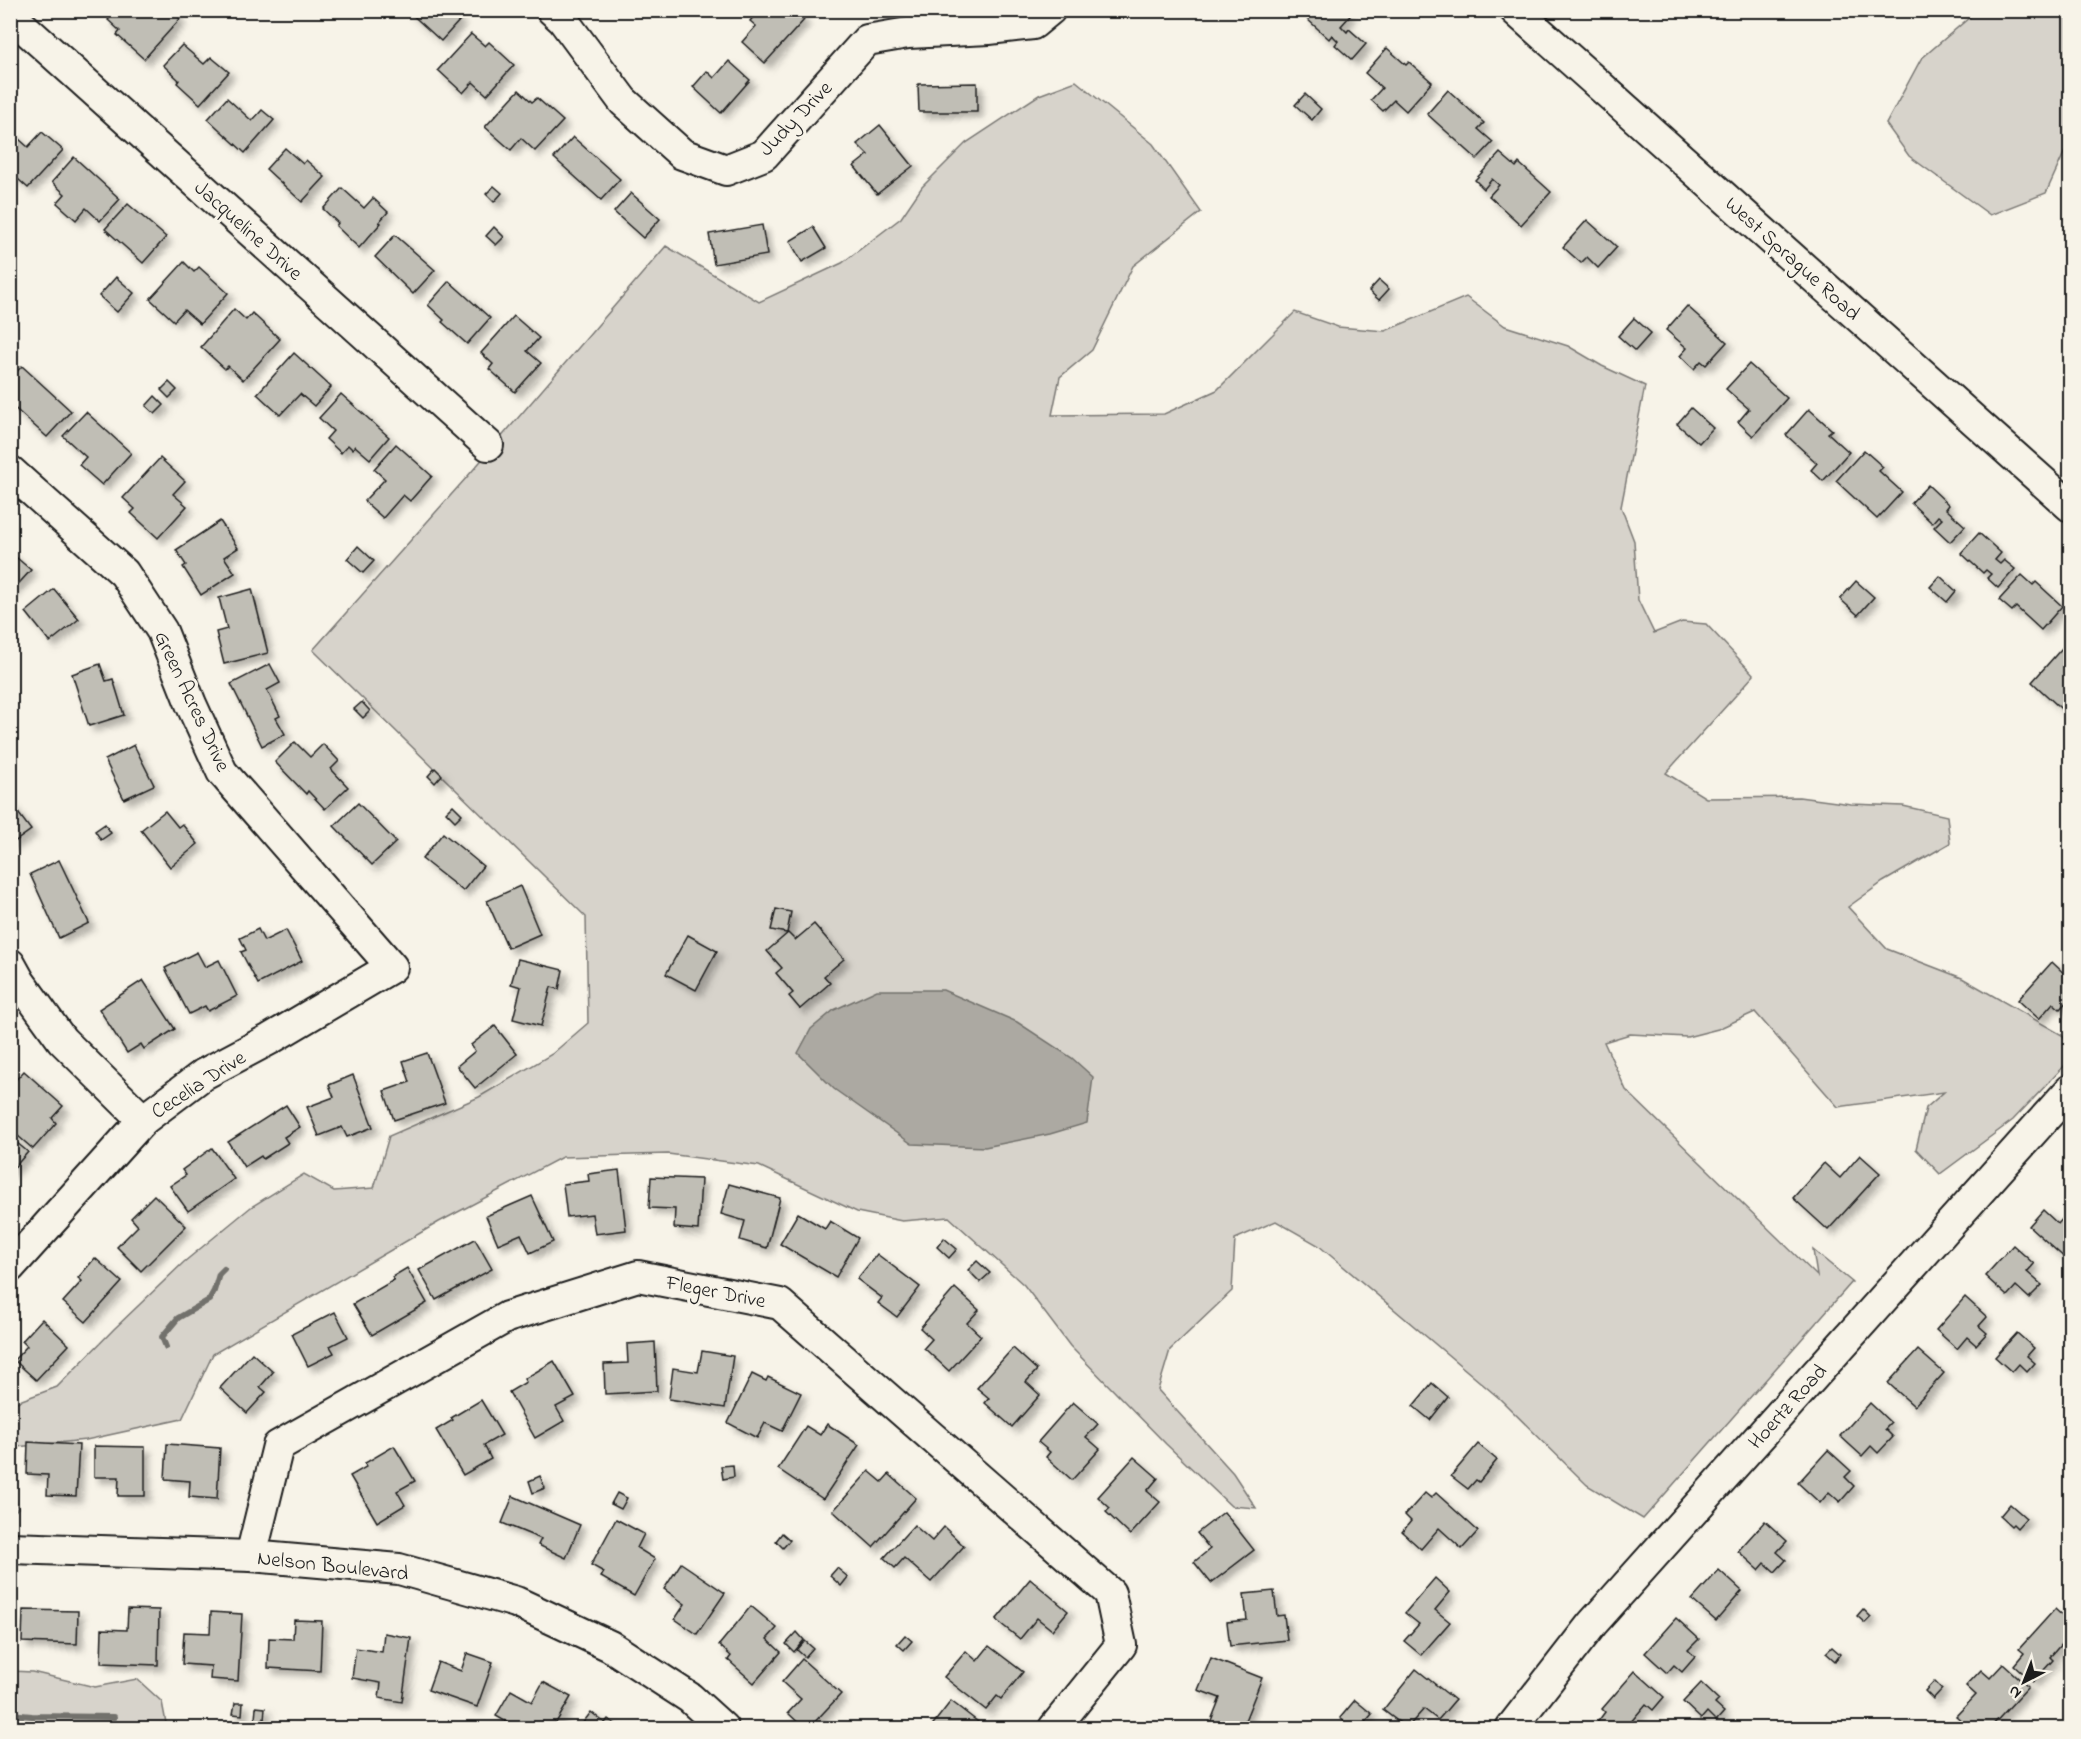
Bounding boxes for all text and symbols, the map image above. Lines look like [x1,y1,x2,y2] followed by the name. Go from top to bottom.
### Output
[753,74,842,165] street label: Judy Drive
[187,174,309,289] street label: Jacqueline Drive
[1716,190,1866,330] street label: West Sprague Road
[145,627,237,778] street label: Green Acres Drive
[146,1044,253,1128] street label: Cecelia Drive
[662,1268,769,1319] street label: Fleger Drive
[1742,1358,1835,1457] street label: Hoertz Road
[256,1544,410,1590] street label: Nelson Boulevard
[1994,1652,2054,1712] north arrow
[2003,1679,2027,1704] text: N

